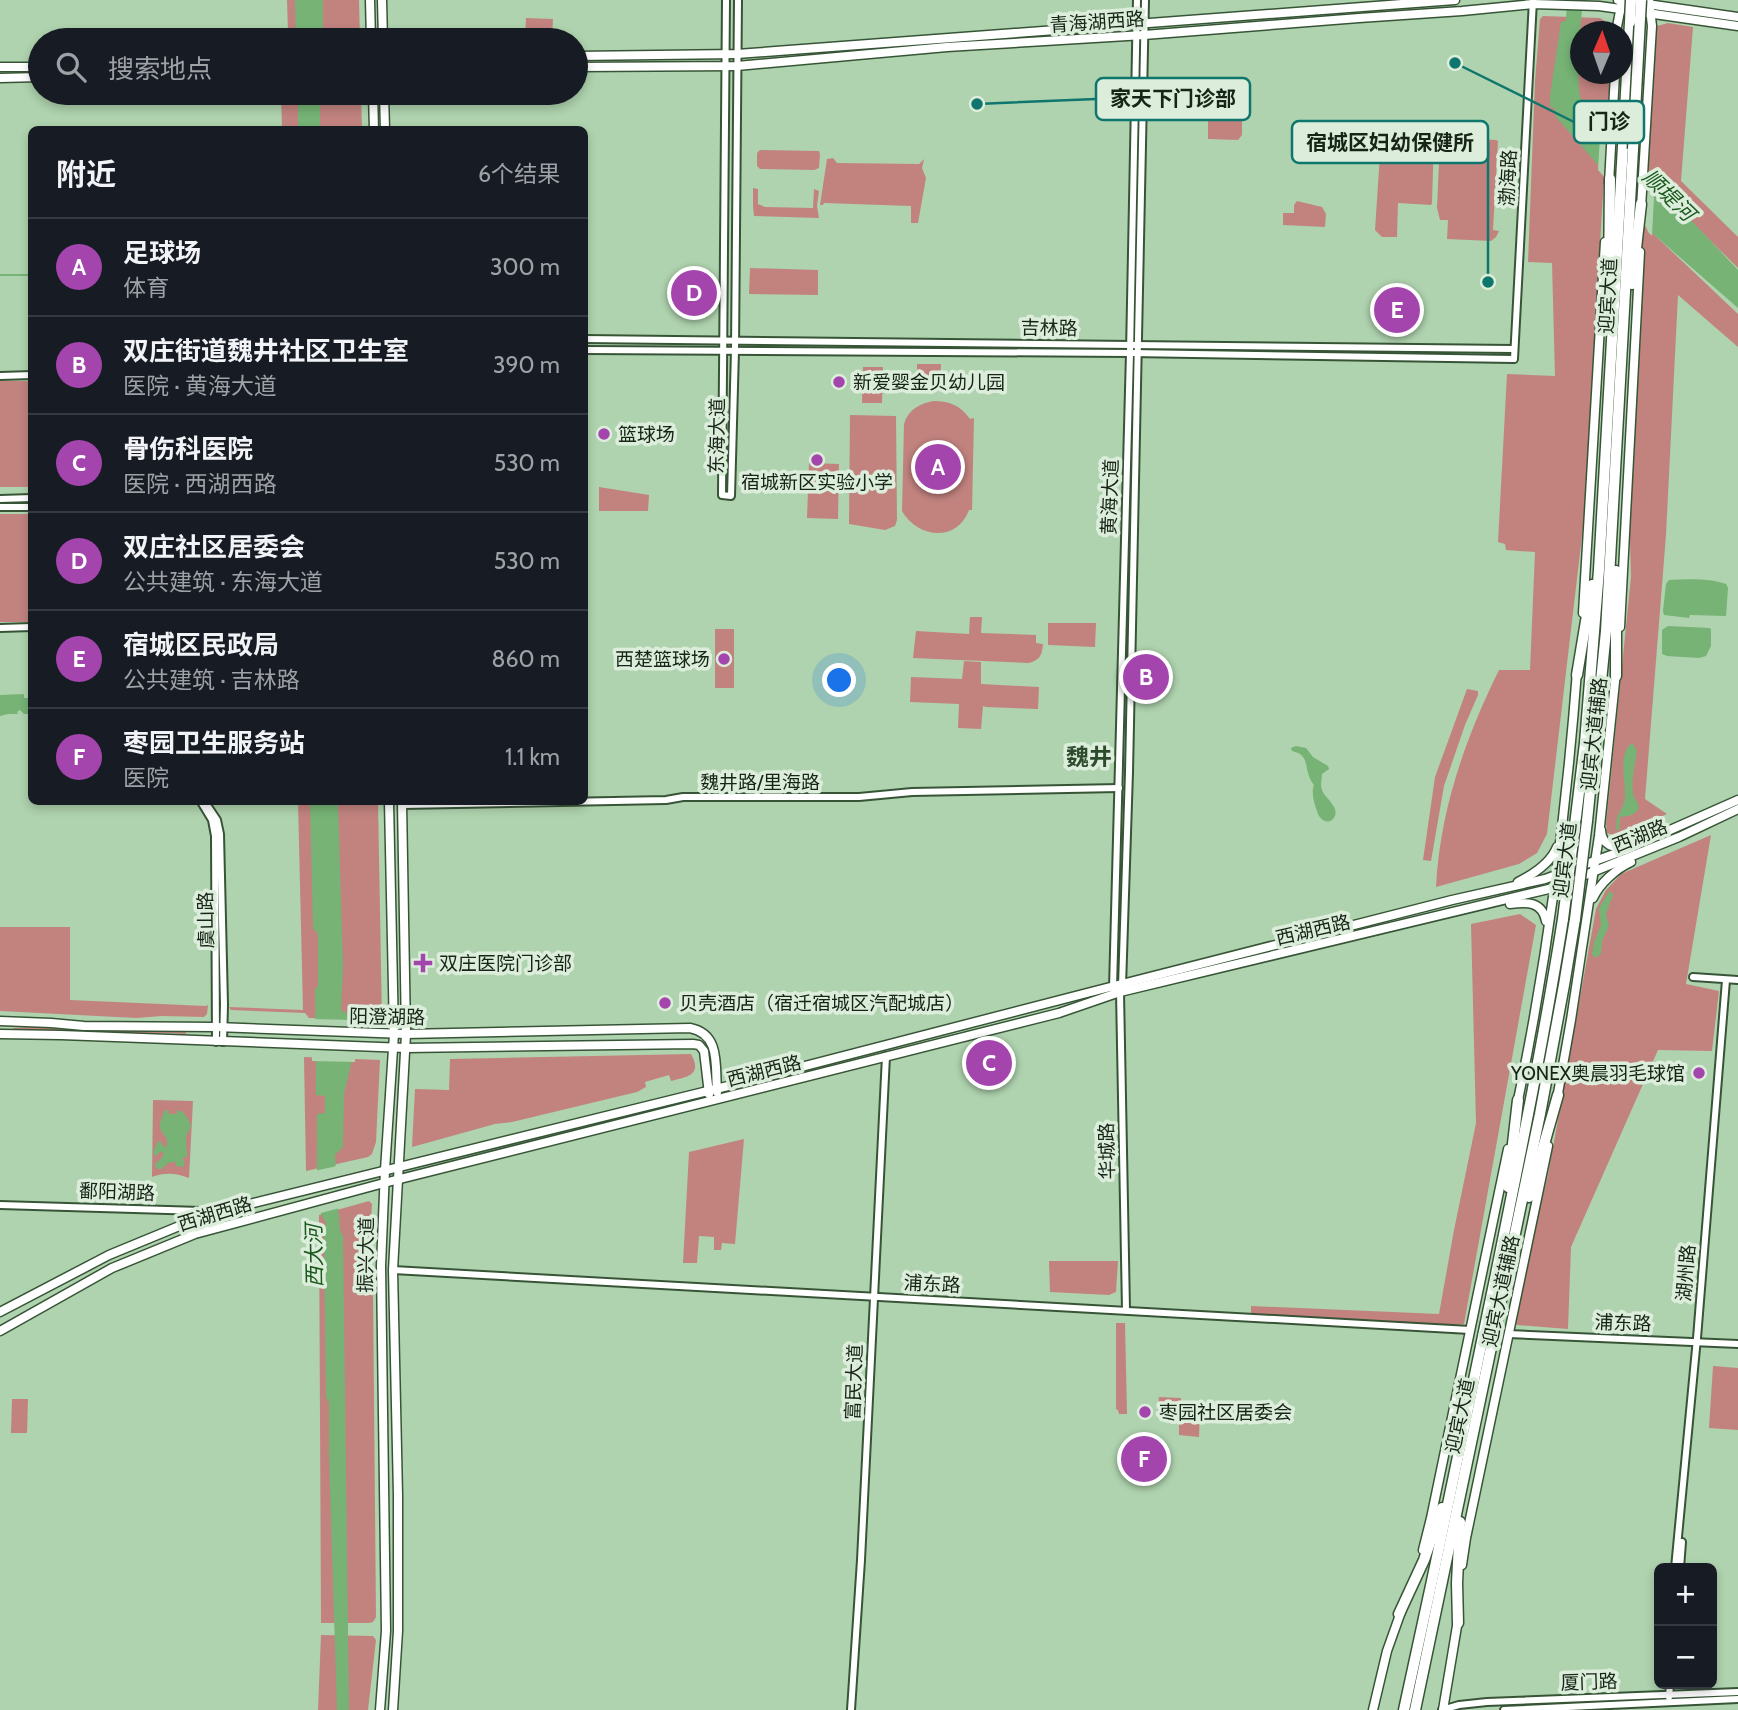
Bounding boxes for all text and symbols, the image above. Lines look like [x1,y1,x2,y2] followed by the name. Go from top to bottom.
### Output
[1049,7,1145,37] street label: 青海湖西路
[1570,21,1633,84] north arrow
[28,28,588,105] search box
[52,48,90,86] icon: search
[108,53,212,85] text: 搜索地点
[1096,78,1250,120] callout: 家天下门诊部
[1110,86,1236,111] text: 家天下门诊部
[1574,101,1644,143] callout: 门诊
[1588,109,1631,134] text: 门诊
[1292,121,1488,163] callout: 宿城区妇幼保健所
[1306,130,1474,155] text: 宿城区妇幼保健所
[1495,149,1521,207] street label: 渤海路
[56,156,116,193] text: 附近
[478,160,560,188] text: 6个结果
[1638,164,1703,229] water label: 顺堤河
[123,237,201,269] text: 足球场
[72,253,86,281] text: A
[490,253,560,281] text: 300 m
[1595,257,1621,335] street label: 迎宾大道
[671,267,717,319] pin: D
[123,274,169,302] text: 体育
[1374,284,1420,336] pin: E
[1020,316,1078,340] street label: 吉林路
[123,335,409,367] text: 双庄街道魏井社区卫生室
[72,351,86,379] text: B
[493,351,560,379] text: 390 m
[853,371,1005,394] place label: 新爱婴金贝幼儿园
[123,372,277,400] text: 医院 · 黄海大道
[831,374,847,390] marker: 新爱婴金贝幼儿园
[705,398,729,474] street label: 东海大道
[618,423,675,446] place label: 篮球场
[596,426,612,442] marker: 篮球场
[123,433,253,465] text: 骨伤科医院
[915,441,961,493] pin: A
[72,449,86,477] text: C
[494,449,560,477] text: 530 m
[809,452,825,468] marker: 宿城新区实验小学
[1097,459,1123,535] street label: 黄海大道
[123,470,277,498] text: 医院 · 西湖西路
[741,471,893,494] place label: 宿城新区实验小学
[123,531,305,563] text: 双庄社区居委会
[71,547,87,575] text: D
[494,547,560,575] text: 530 m
[123,568,323,596] text: 公共建筑 · 东海大道
[123,629,279,661] text: 宿城区民政局
[72,645,86,673] text: E
[492,645,560,673] text: 860 m
[615,648,710,671] place label: 西楚篮球场
[716,651,732,667] marker: 西楚篮球场
[1123,651,1169,703] pin: B
[822,663,856,697] your location
[123,666,300,694] text: 公共建筑 · 吉林路
[1577,676,1611,792] street label: 迎宾大道辅路
[123,727,305,759] text: 枣园卫生服务站
[73,743,85,771] text: F
[505,743,560,771] text: 1.1 km
[1066,743,1112,771] district label: 魏井
[123,764,169,792] text: 医院
[700,771,820,794] street label: 魏井路/里海路
[1609,815,1671,857] street label: 西湖路
[1549,821,1581,899] street label: 迎宾大道
[194,891,218,949] street label: 虞山路
[1273,910,1353,950] street label: 西湖西路
[439,952,572,975] place label: 双庄医院门诊部
[413,953,433,973] marker: 双庄医院门诊部
[679,992,964,1015] place label: 贝壳酒店（宿迁宿城区汽配城店）
[657,995,673,1011] marker: 贝壳酒店（宿迁宿城区汽配城店）
[349,1005,425,1029] street label: 阳澄湖路
[966,1037,1012,1089] pin: C
[724,1051,804,1091] street label: 西湖西路
[1510,1062,1685,1085] place label: YONEX奥晨羽毛球馆
[1691,1065,1707,1081] marker: YONEX奥晨羽毛球馆
[1095,1122,1119,1180] street label: 华城路
[79,1179,155,1205] street label: 鄱阳湖路
[175,1192,255,1236] street label: 西湖西路
[354,1217,378,1293] street label: 振兴大道
[301,1220,327,1288] water label: 西大河
[1478,1233,1524,1349] street label: 迎宾大道辅路
[1672,1244,1700,1302] street label: 湖州路
[903,1271,961,1297] street label: 浦东路
[1594,1311,1652,1335] street label: 浦东路
[841,1344,867,1420] street label: 富民大道
[1441,1376,1479,1456] street label: 迎宾大道
[1159,1401,1292,1424] place label: 枣园社区居委会
[1137,1404,1153,1420] marker: 枣园社区居委会
[1121,1433,1167,1485] pin: F
[1654,1563,1717,1689] map controls
[1654,1563,1717,1626] button: +
[1654,1626,1717,1689] button: −
[1560,1670,1618,1694] street label: 厦门路

